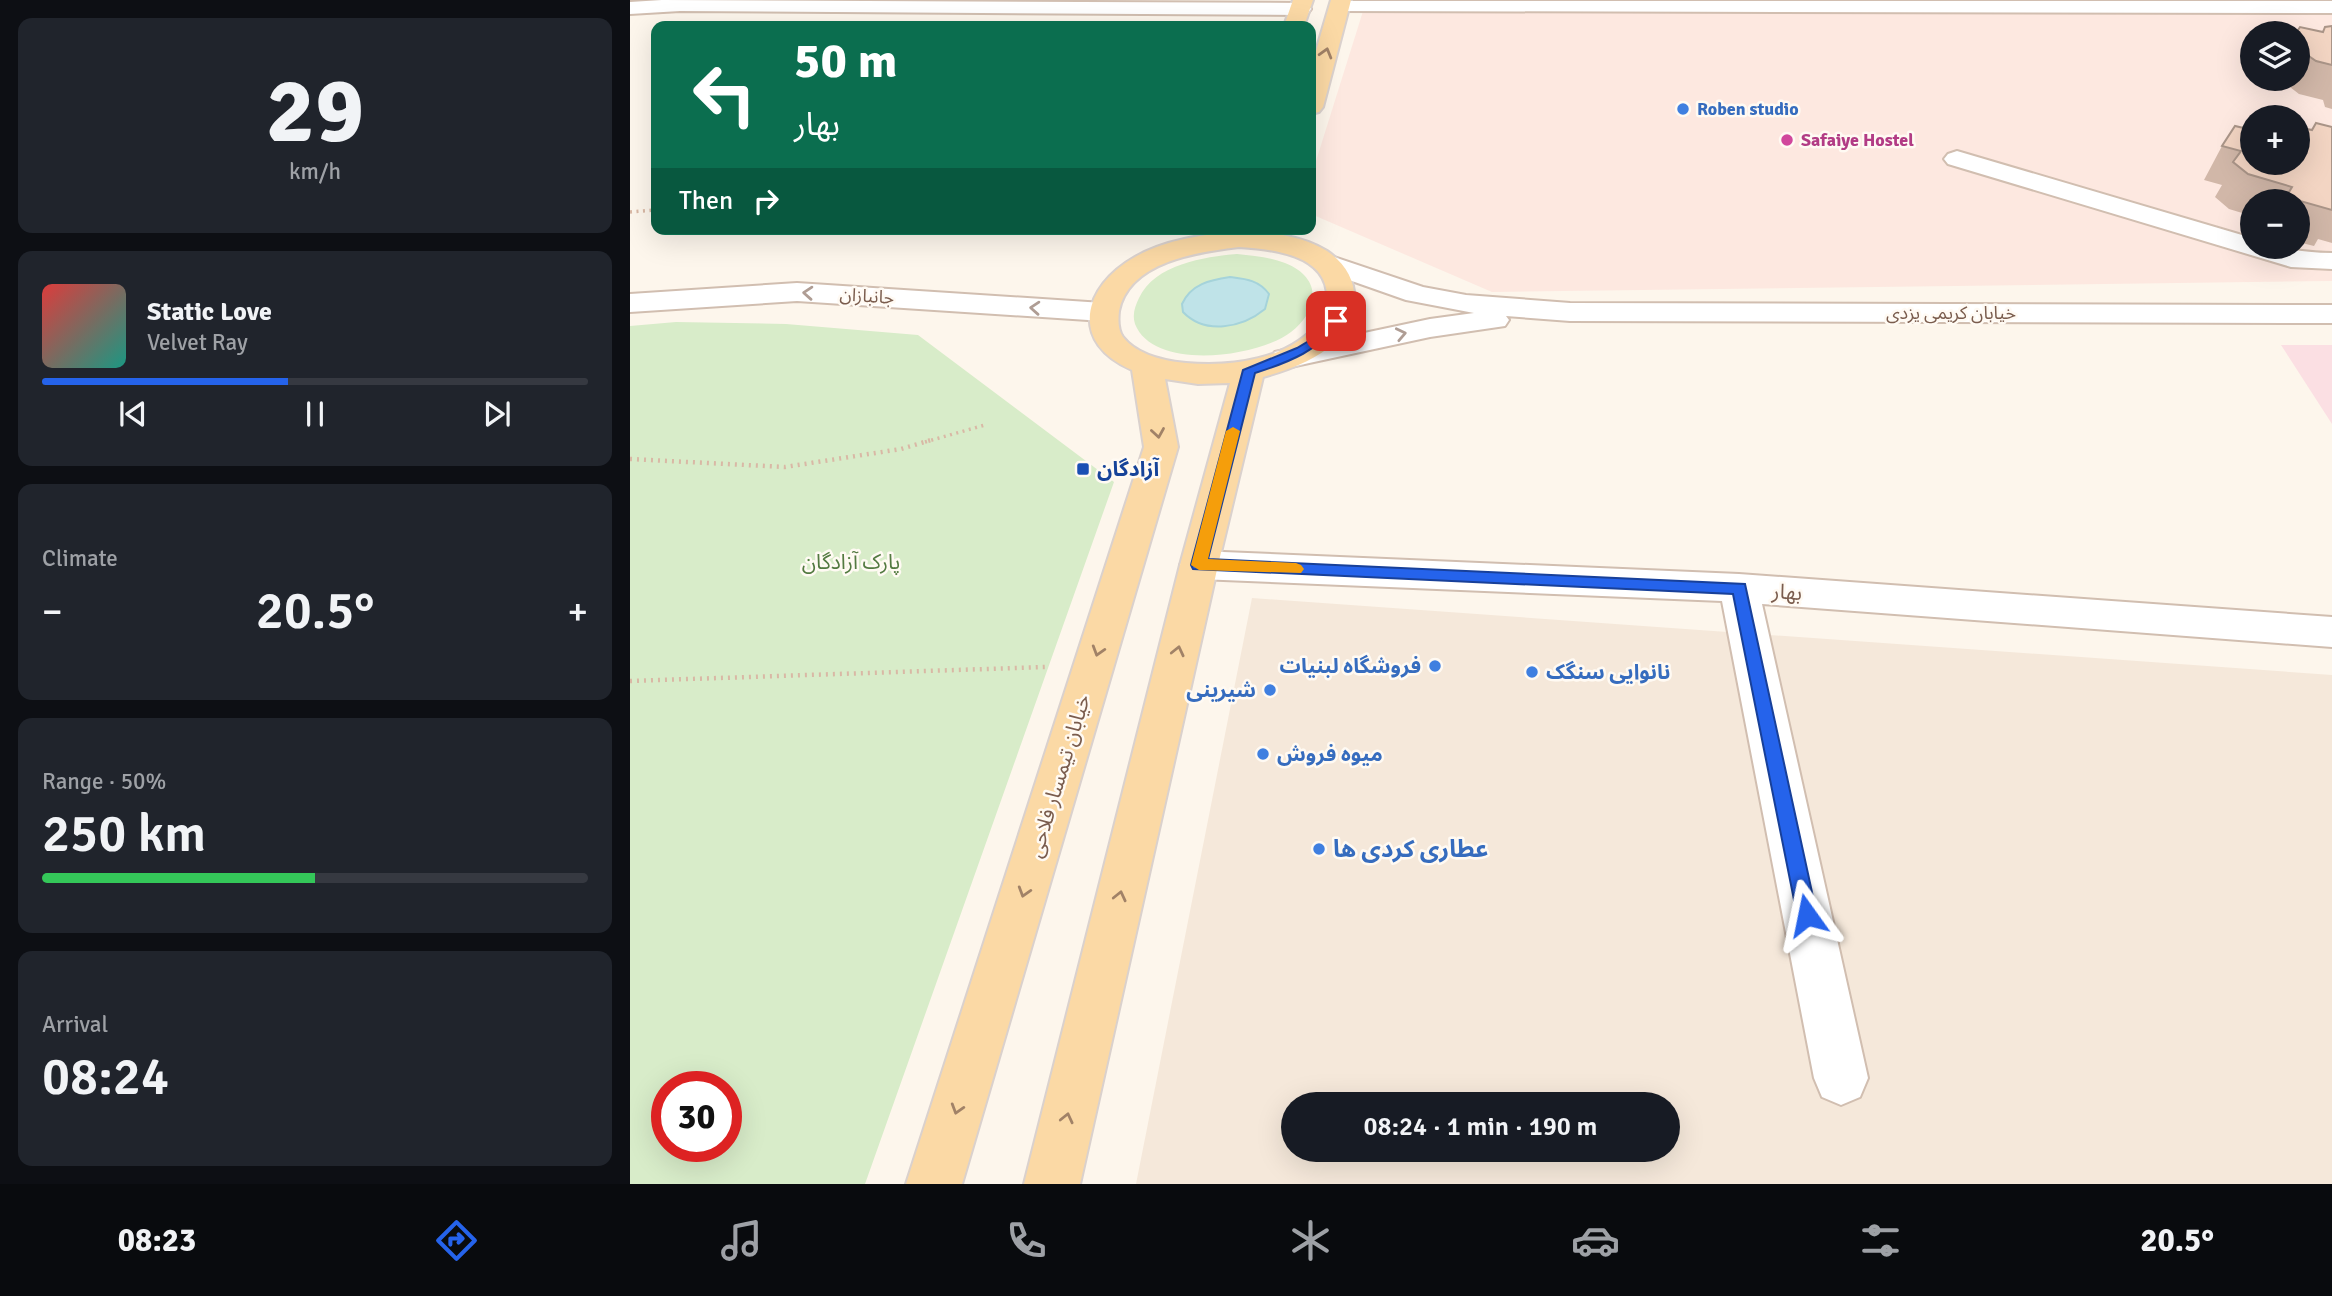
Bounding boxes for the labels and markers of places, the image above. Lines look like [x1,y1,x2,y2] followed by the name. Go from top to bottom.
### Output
[1697,98,1799,120] place label: Roben studio
[1675,101,1691,117] marker: Roben studio
[1801,129,1914,151] place label: Safaiye Hostel
[1779,132,1795,148] marker: Safaiye Hostel
[1306,291,1366,351] pin
[1097,456,1160,482] place label: آزادگان
[1075,461,1091,477] marker: آزادگان
[1280,653,1421,679] place label: فروشگاه لبنیات
[1427,658,1443,674] marker: فروشگاه لبنیات
[1546,659,1670,685] place label: نانوایی سنگک
[1524,664,1540,680] marker: نانوایی سنگک
[1186,677,1256,703] place label: شیرینی
[1262,682,1278,698] marker: شیرینی
[1277,741,1383,767] place label: میوه فروش
[1255,746,1271,762] marker: میوه فروش
[1333,834,1488,864] place label: عطاری کردی ها
[1311,841,1327,857] marker: عطاری کردی ها

